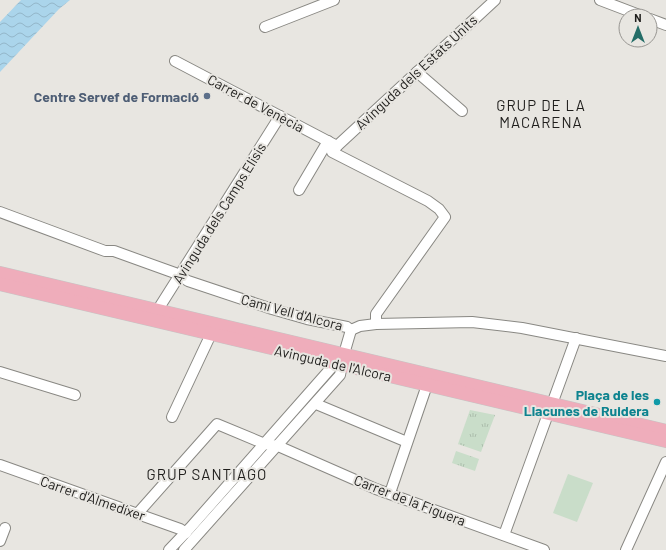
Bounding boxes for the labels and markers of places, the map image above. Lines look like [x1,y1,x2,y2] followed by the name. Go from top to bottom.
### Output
[34,88,199,105] place label: Centre Servef de Formació
[202,91,212,101] marker: Centre Servef de Formació
[524,386,649,419] place label: Plaça de les Llacunes de Ruidera
[652,397,662,407] marker: Plaça de les Llacunes de Ruidera

